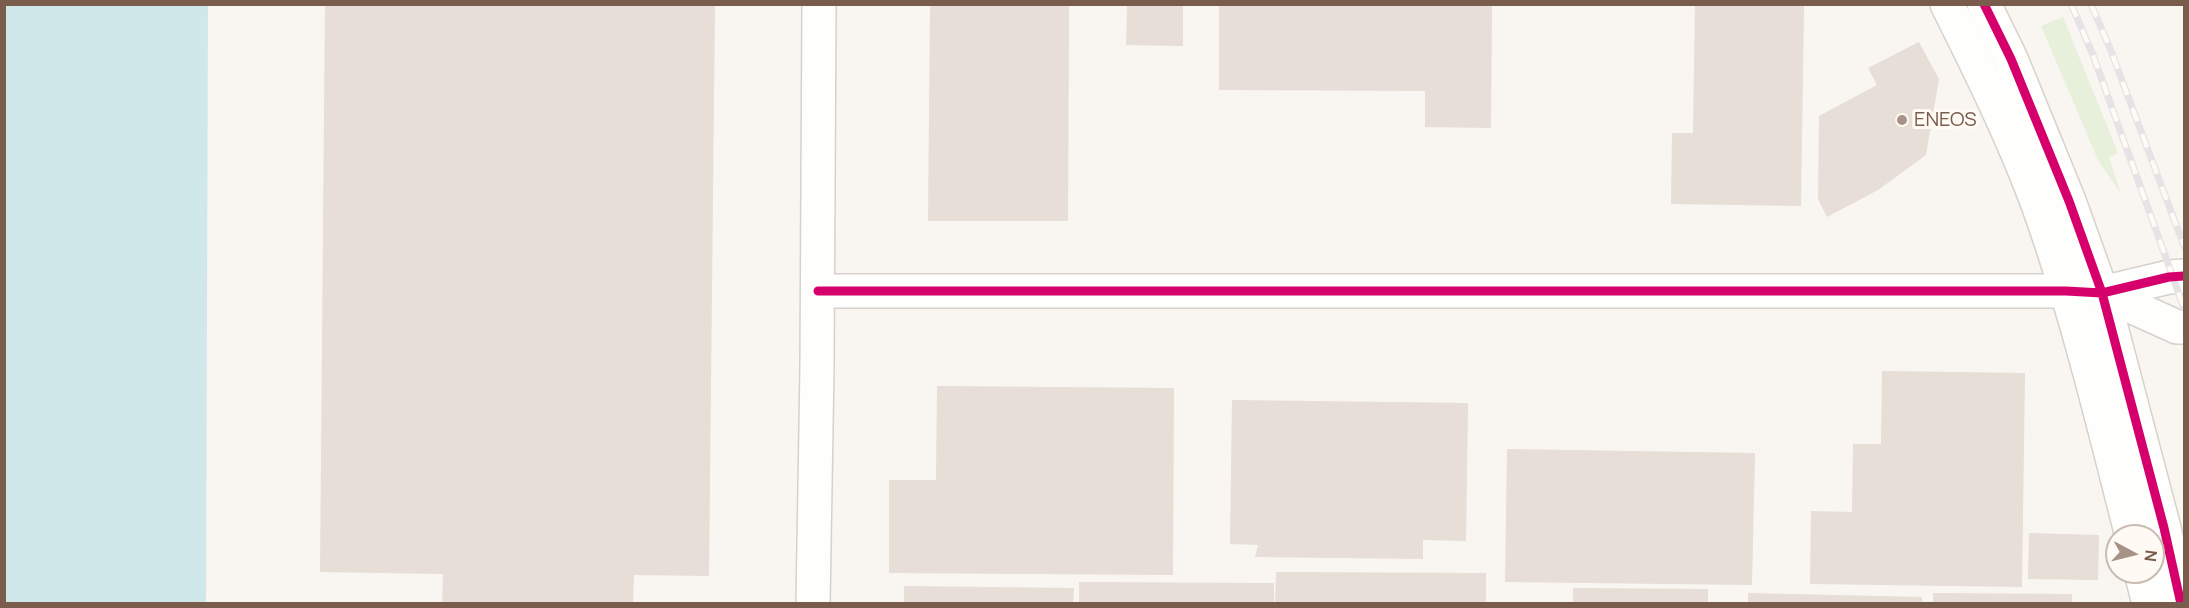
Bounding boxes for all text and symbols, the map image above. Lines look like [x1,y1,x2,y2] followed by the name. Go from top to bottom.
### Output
[1914,108,1977,132] place label: ENEOS
[1895,113,1909,127] marker: ENEOS
[2105,524,2165,584] north arrow
[2139,549,2162,563] text: N

